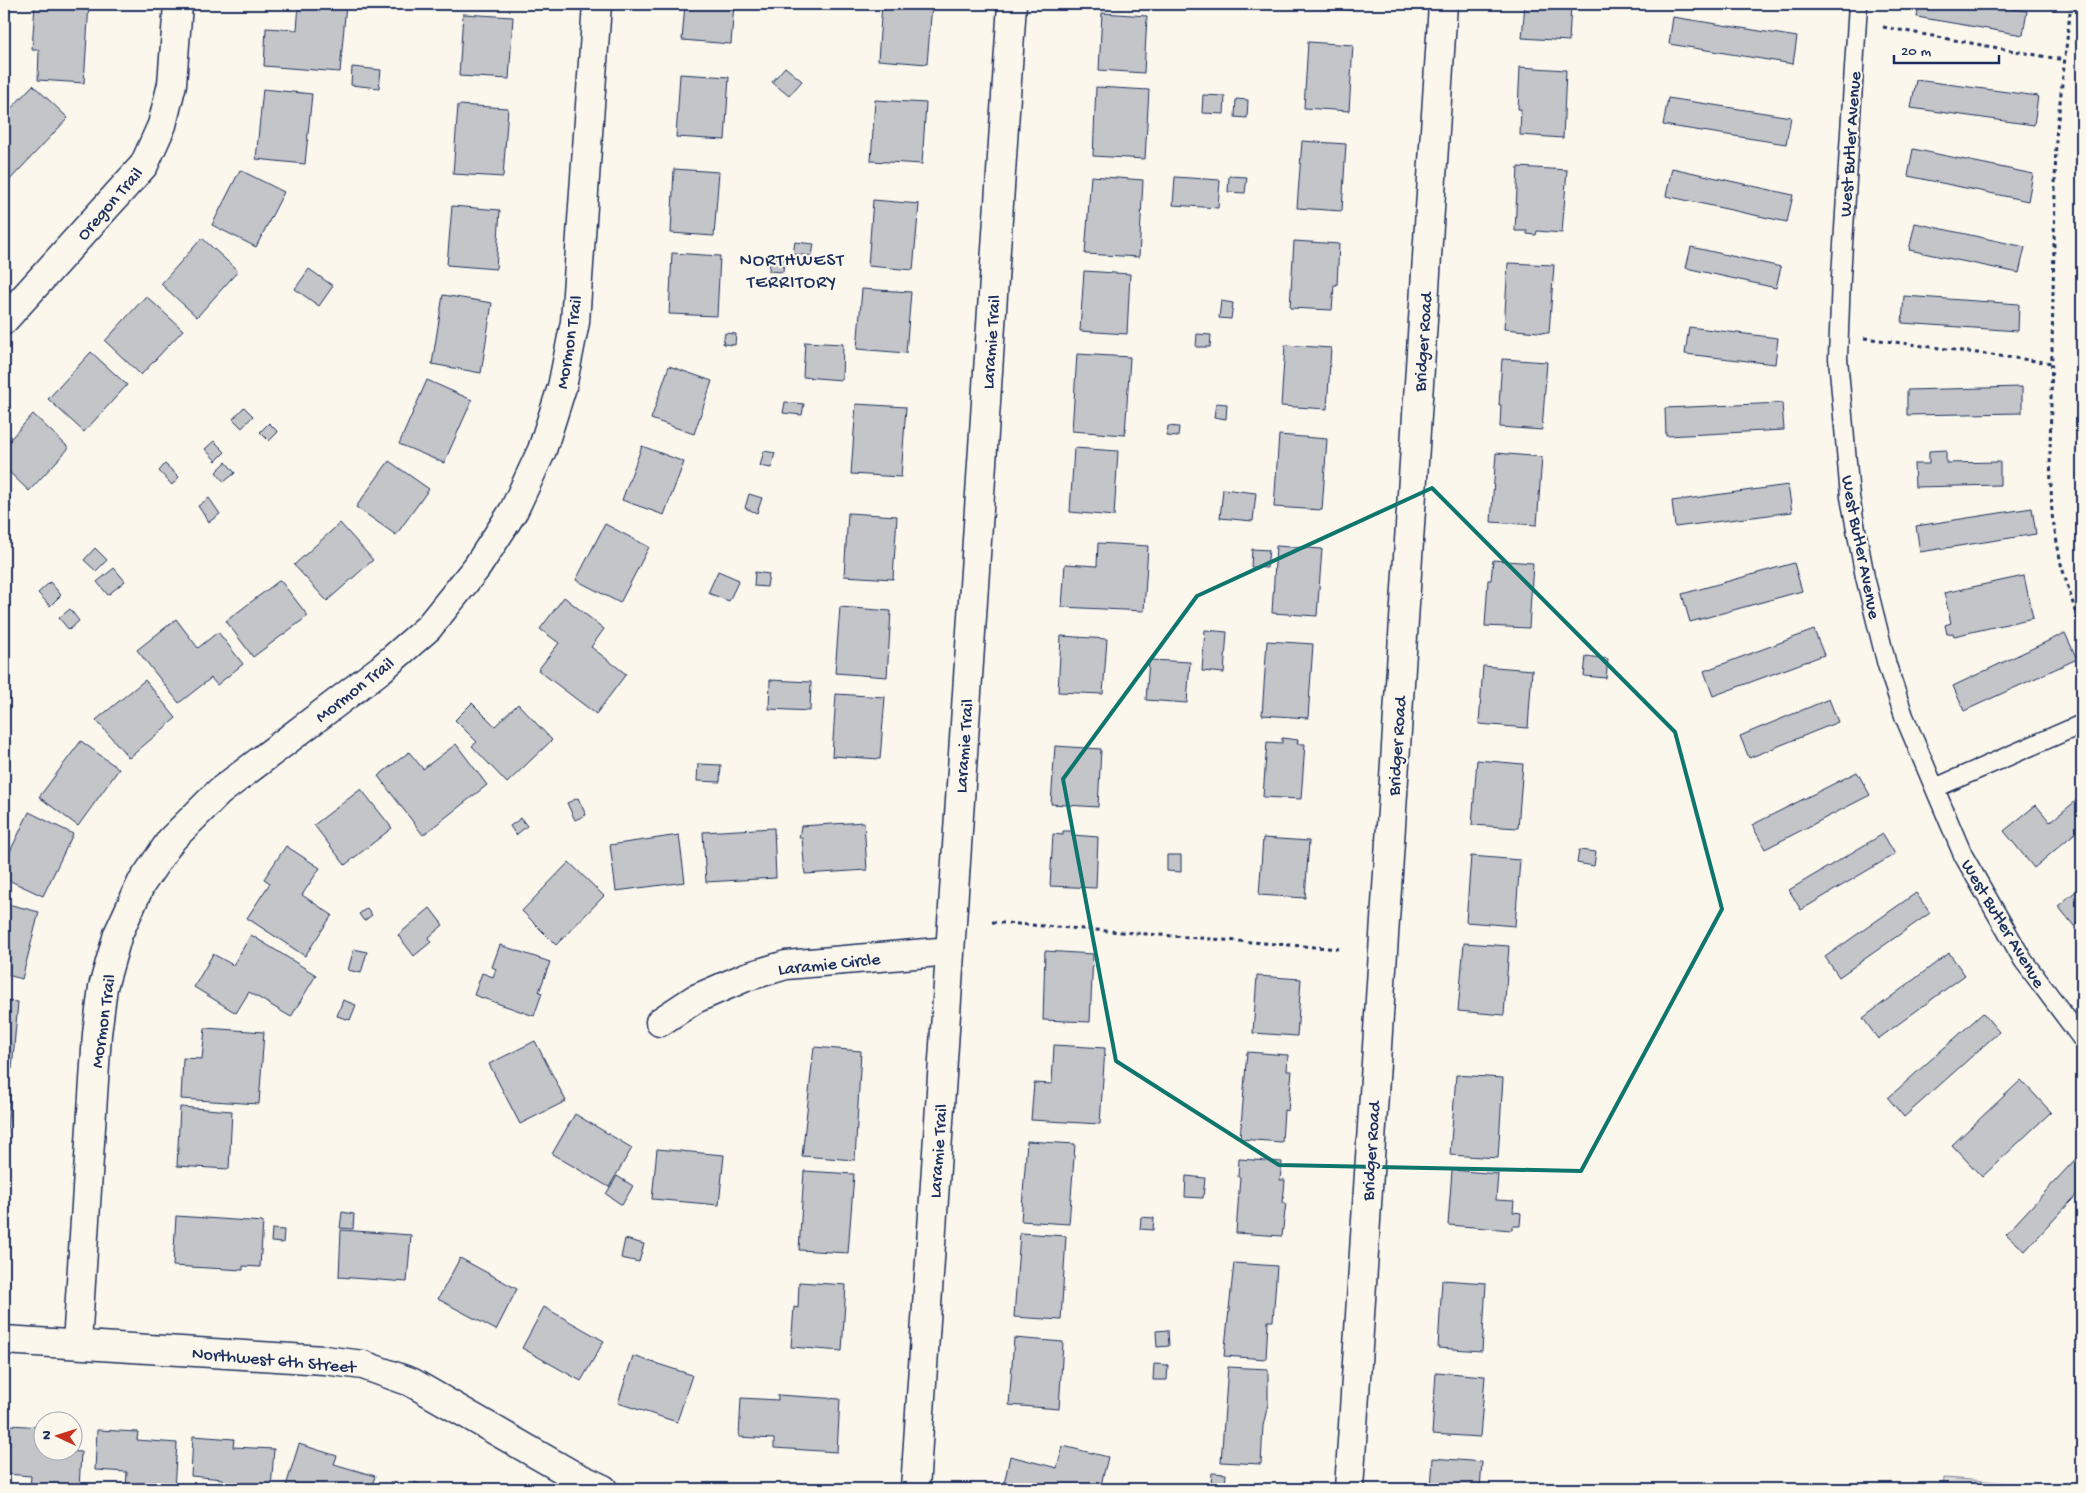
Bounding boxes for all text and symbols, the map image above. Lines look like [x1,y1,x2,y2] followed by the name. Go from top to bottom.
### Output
[1894,32,1998,64] scale bar
[1901,43,1931,61] text: 20 m
[1836,70,1867,218] street label: West Butler Avenue
[73,164,148,246] street label: Oregon Trail
[739,250,845,295] district label: NORTHWEST TERRITORY
[1410,290,1439,394] street label: Bridger Road
[553,294,588,391] street label: Mormon Trail
[979,294,1006,390] street label: Laramie Trail
[1835,474,1884,622] street label: West Butler Avenue
[312,654,399,728] street label: Mormon Trail
[1384,694,1413,798] street label: Bridger Road
[952,698,979,794] street label: Laramie Trail
[1955,856,2049,993] street label: West Butler Avenue
[777,950,882,981] street label: Laramie Circle
[88,973,121,1070] street label: Mormon Trail
[1358,1099,1387,1203] street label: Bridger Road
[926,1103,953,1199] street label: Laramie Trail
[191,1344,358,1379] street label: Northwest 6th Street
[32,1410,82,1460] north arrow
[39,1430,56,1440] text: N

